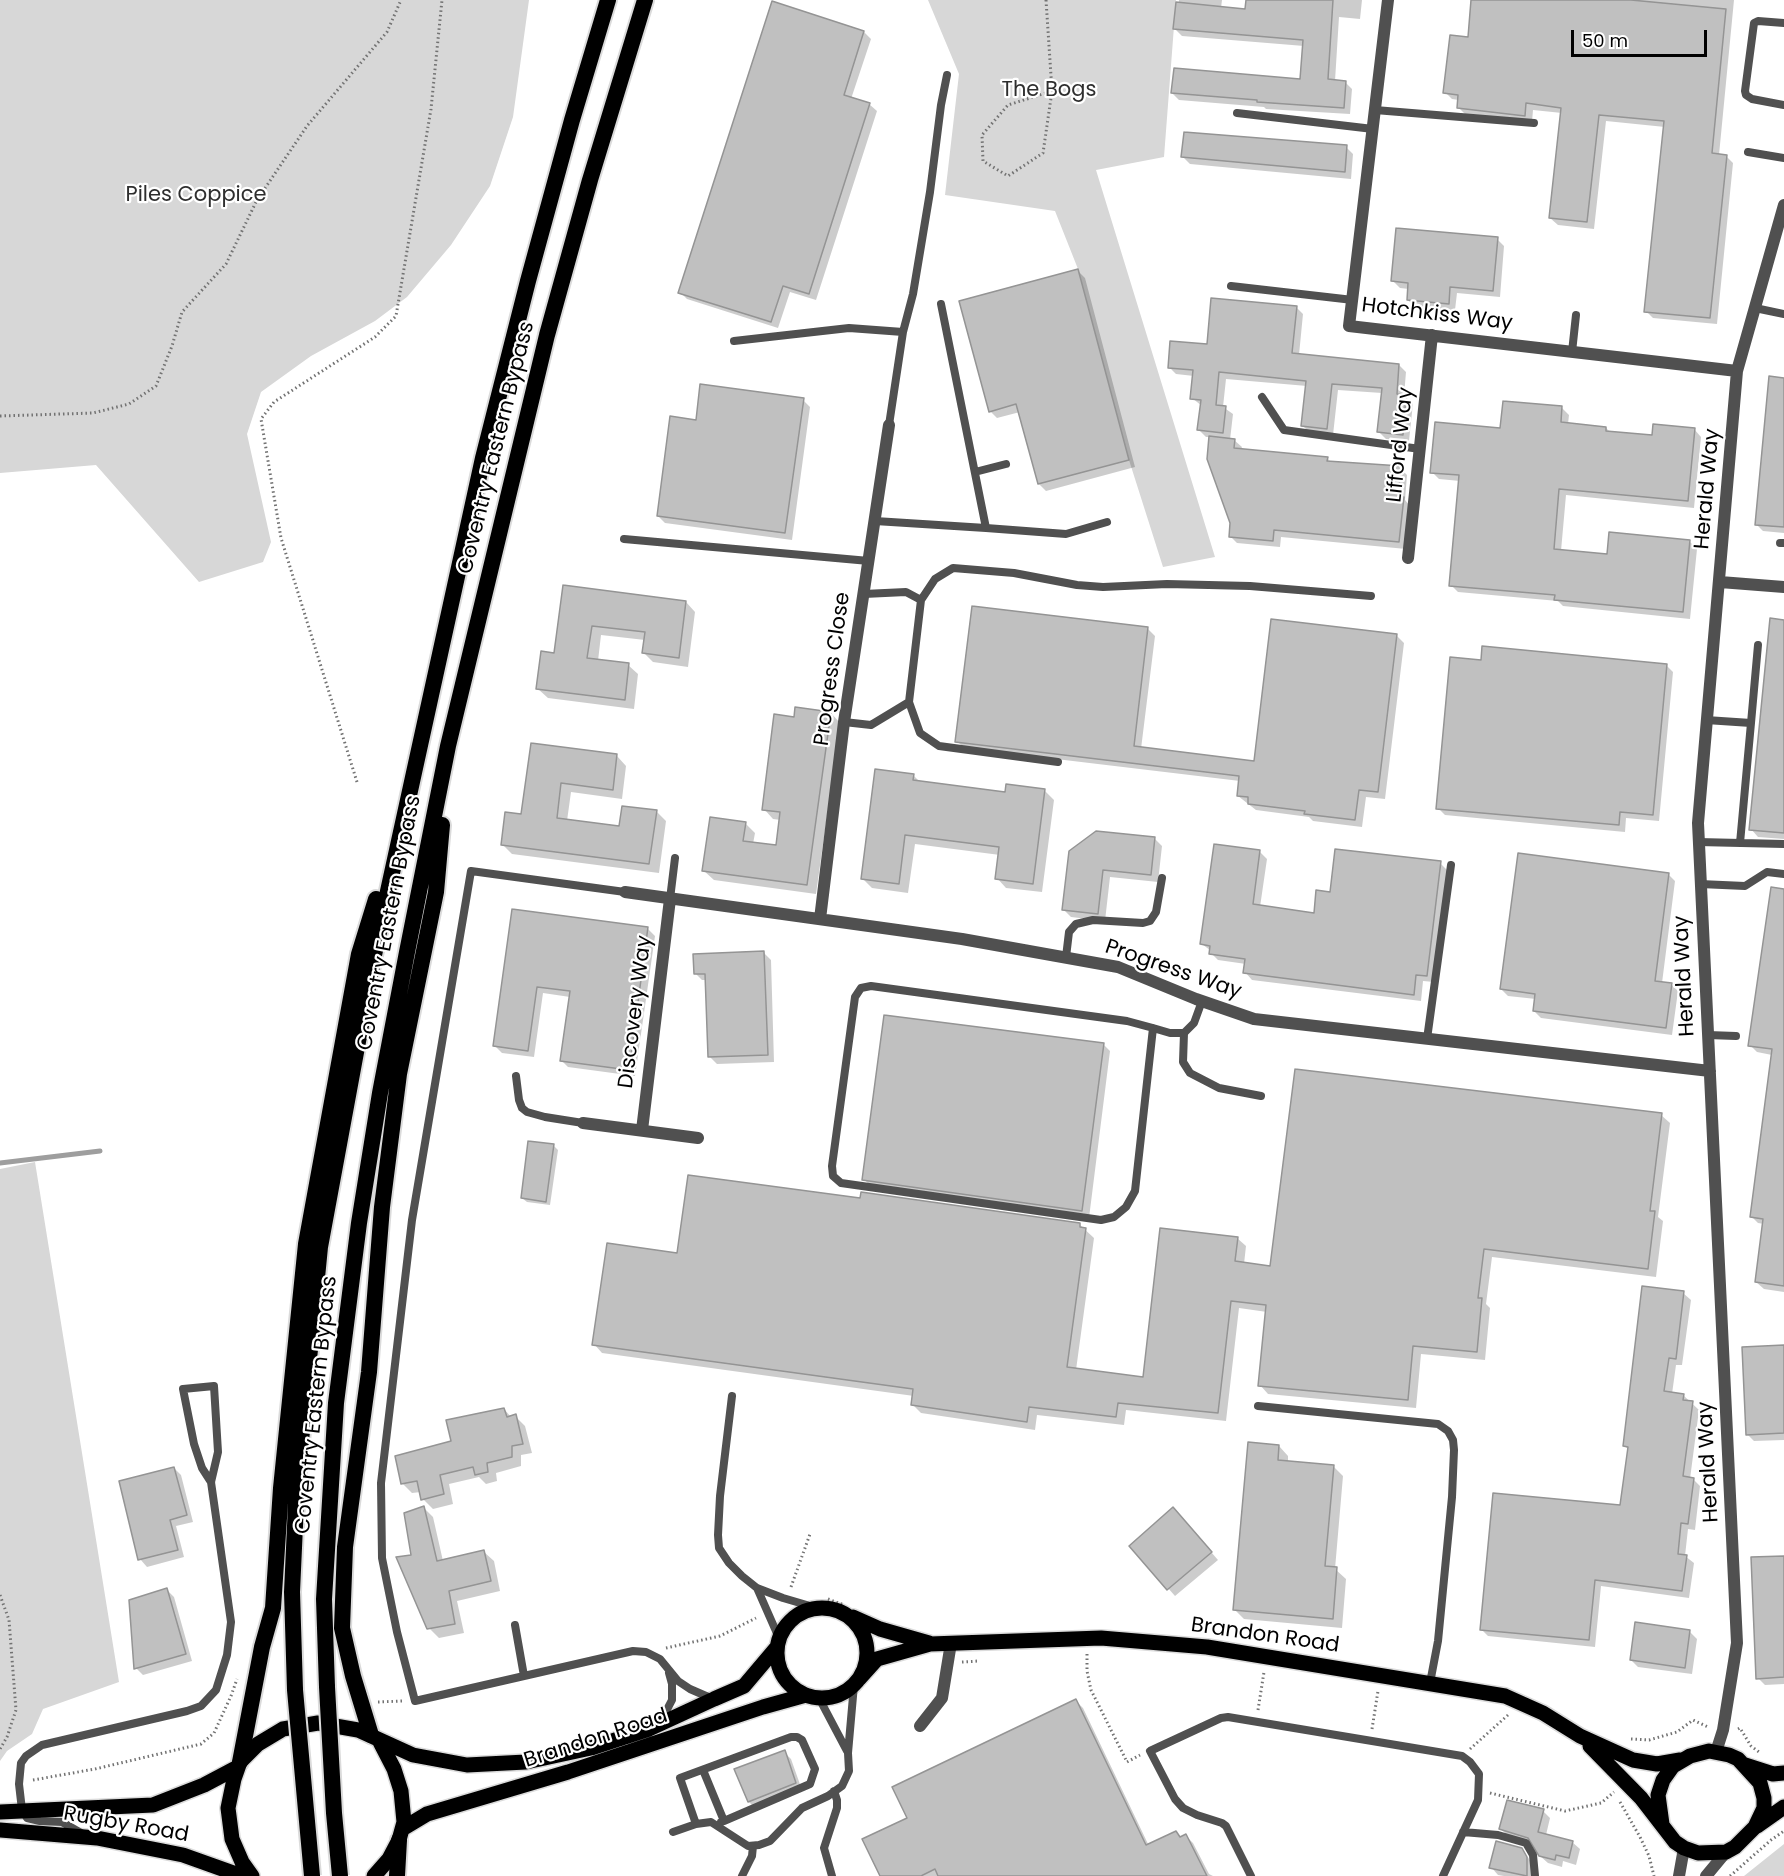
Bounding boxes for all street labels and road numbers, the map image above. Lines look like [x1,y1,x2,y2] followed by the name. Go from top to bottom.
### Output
[1360,293,1514,337] street label: Hotchkiss Way
[453,319,541,577] street label: Coventry Eastern Bypass
[1382,386,1420,504] street label: Lifford Way
[1690,428,1726,550] street label: Herald Way
[810,591,856,747] street label: Progress Close
[353,793,427,1053] street label: Coventry Eastern Bypass
[1669,915,1701,1037] street label: Herald Way
[614,934,658,1090] street label: Discovery Way
[1102,935,1244,1005] street label: Progress Way
[291,1275,343,1535] street label: Coventry Eastern Bypass
[1693,1401,1725,1523] street label: Herald Way
[1189,1613,1341,1659] street label: Brandon Road
[521,1704,671,1774] street label: Brandon Road
[61,1802,191,1848] street label: Rugby Road

